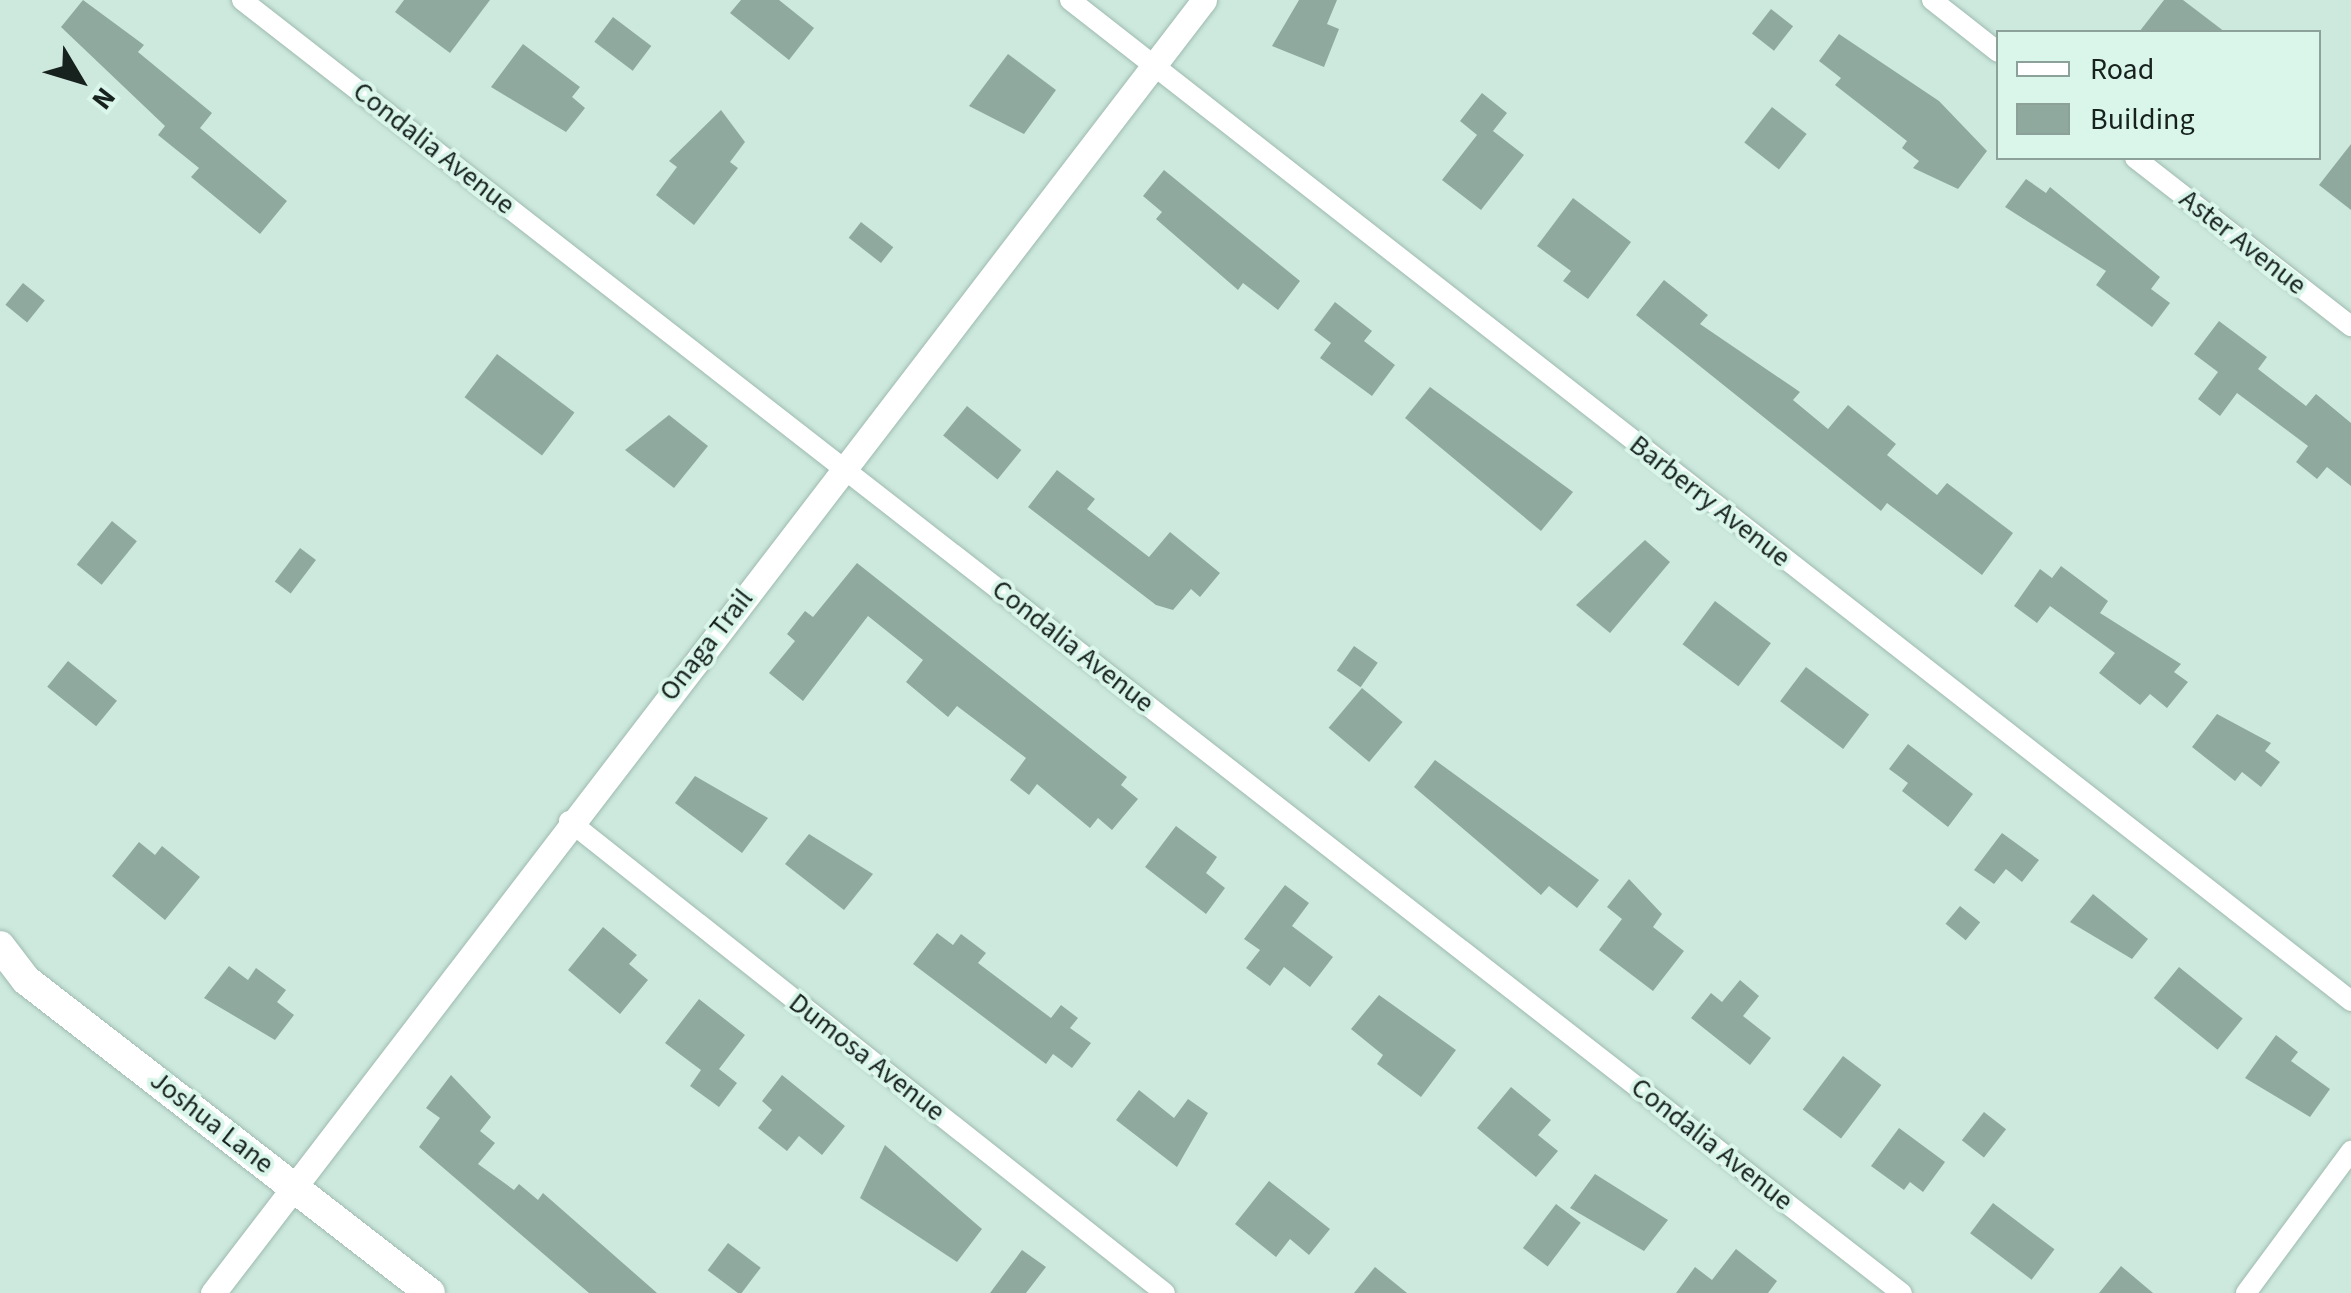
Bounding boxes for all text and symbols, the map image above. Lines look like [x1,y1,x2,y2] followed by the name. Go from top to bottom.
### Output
[30,30,130,130] north arrow
[1996,30,2321,160] legend
[2090,48,2154,91] text: Road
[346,74,522,222] street label: Condalia Avenue
[82,79,125,118] text: N
[2090,98,2195,141] text: Building
[2173,182,2313,302] street label: Aster Avenue
[1623,428,1797,574] street label: Barberry Avenue
[985,572,1161,720] street label: Condalia Avenue
[652,583,760,707] street label: Onaga Trail
[782,986,952,1128] street label: Dumosa Avenue
[144,1063,280,1181] street label: Joshua Lane
[1624,1070,1800,1218] street label: Condalia Avenue

